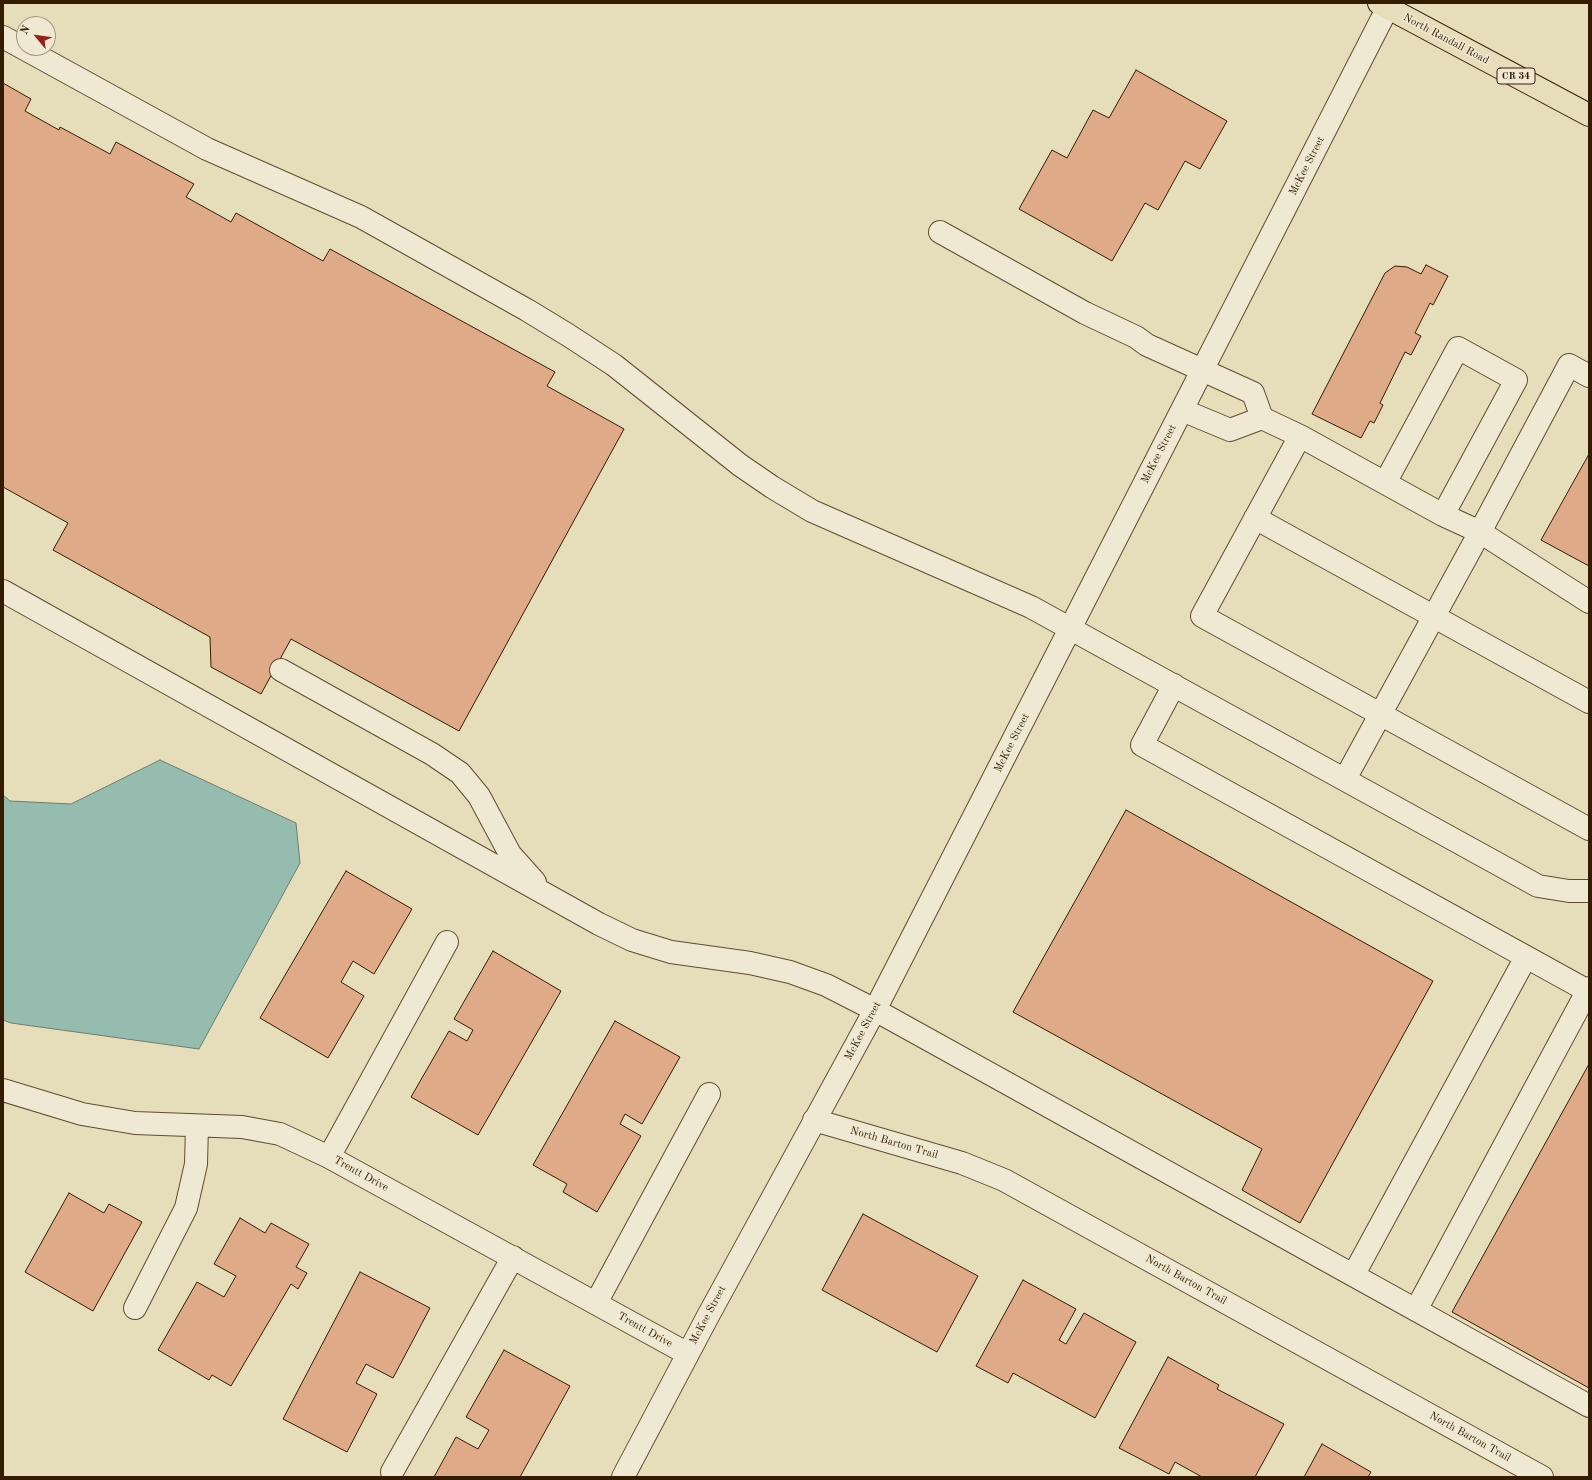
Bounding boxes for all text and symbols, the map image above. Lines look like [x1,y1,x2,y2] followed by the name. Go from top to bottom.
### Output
[1401,11,1491,67] street label: North Randall Road
[16,16,56,56] north arrow
[19,24,33,37] text: N
[1497,68,1535,84] road number: CR 34
[1286,134,1328,198] street label: McKee Street
[1138,422,1180,486] street label: McKee Street
[991,711,1033,775] street label: McKee Street
[842,999,884,1063] street label: McKee Street
[848,1124,940,1162] street label: North Barton Trail
[331,1154,391,1194] street label: Trentt Drive
[1143,1252,1229,1308] street label: North Barton Trail
[687,1283,729,1347] street label: McKee Street
[615,1310,675,1350] street label: Trentt Drive
[1427,1409,1513,1465] street label: North Barton Trail

